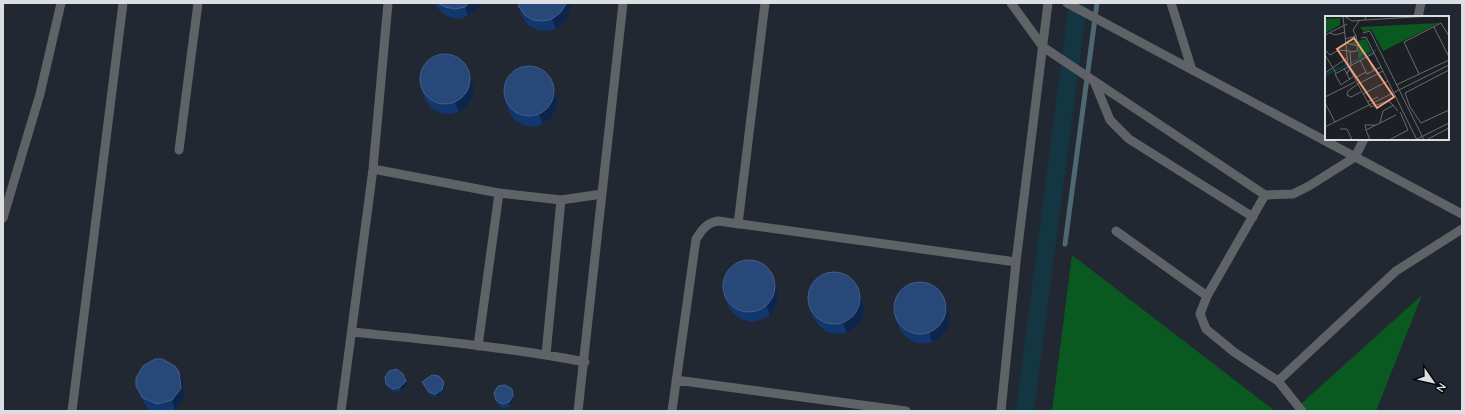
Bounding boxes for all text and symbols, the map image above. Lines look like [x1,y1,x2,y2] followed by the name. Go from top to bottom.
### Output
[1325,16,1449,140] inset map
[1413,362,1453,402] north arrow
[1433,380,1449,395] text: N

